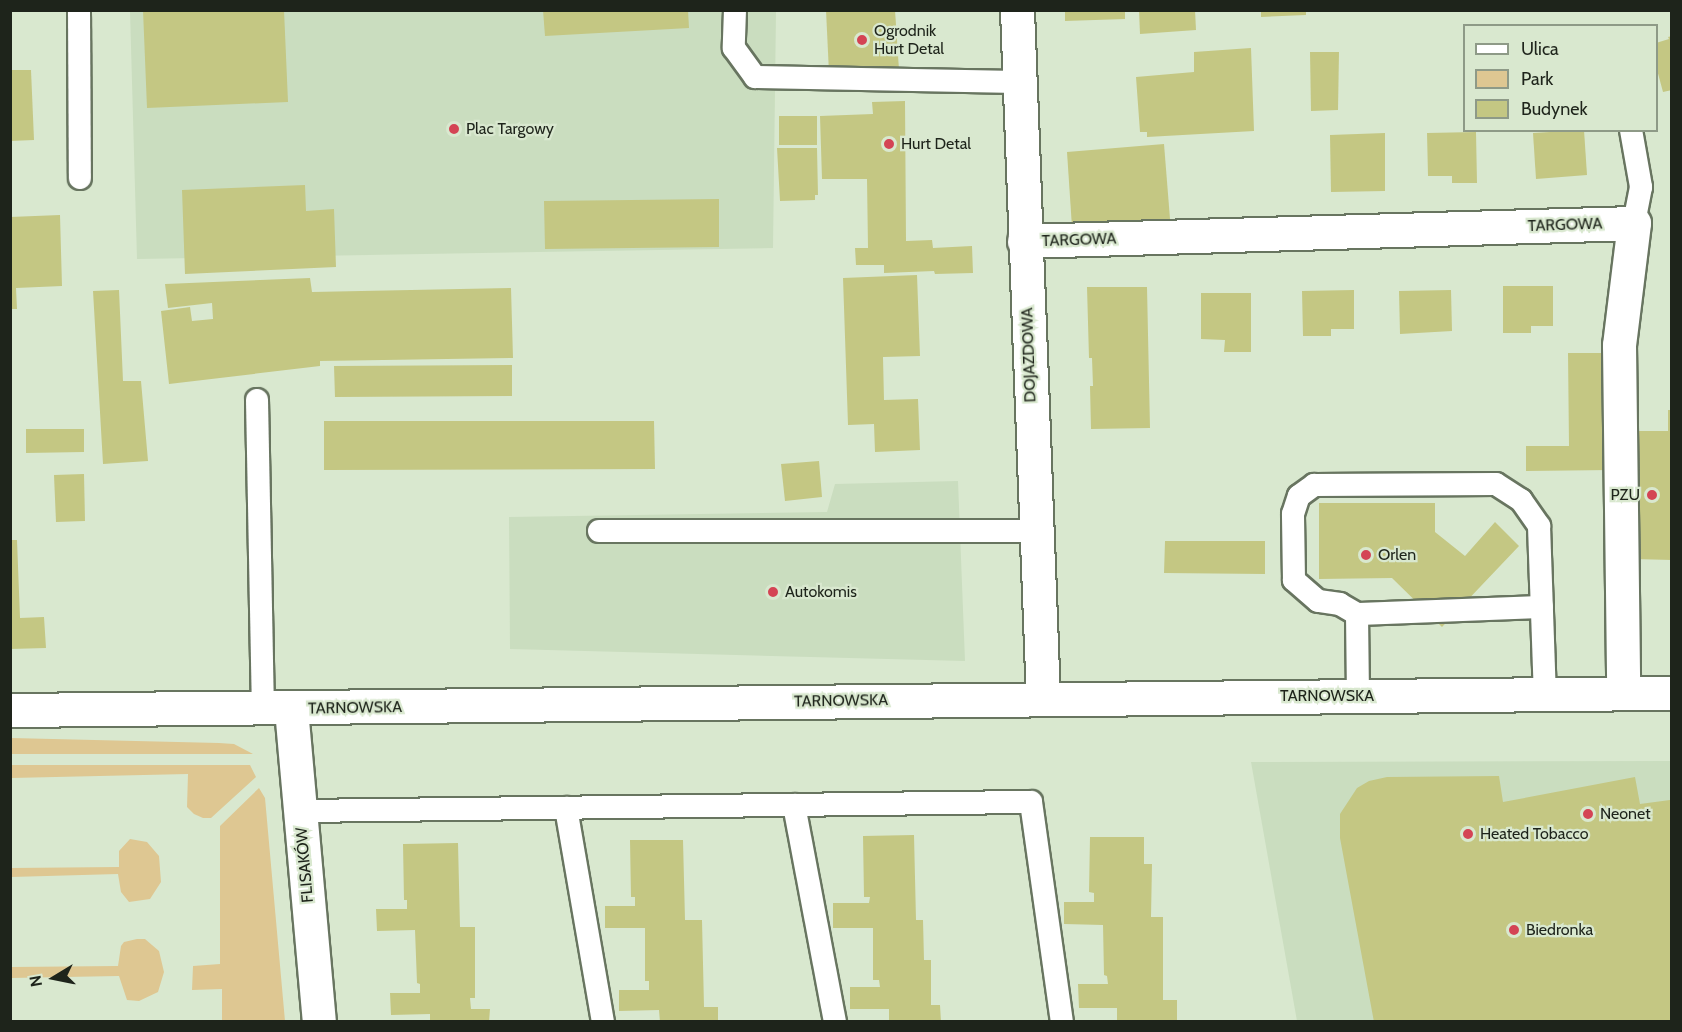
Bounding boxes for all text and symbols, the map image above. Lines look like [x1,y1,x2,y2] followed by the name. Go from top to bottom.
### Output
[874,21,944,59] place label: Ogrodnik Hurt Detal
[1463,24,1658,132] legend
[855,33,869,47] marker: Ogrodnik Hurt Detal
[1521,38,1559,60] text: Ulica
[1521,68,1553,90] text: Park
[1521,98,1588,120] text: Budynek
[466,119,554,139] place label: Plac Targowy
[447,122,461,136] marker: Plac Targowy
[901,134,971,154] place label: Hurt Detal
[882,137,896,151] marker: Hurt Detal
[1527,214,1603,236] street label: TARGOWA
[1041,229,1117,251] street label: TARGOWA
[1018,307,1040,403] street label: DOJAZDOWA
[1611,485,1640,505] place label: PZU
[1645,488,1659,502] marker: PZU
[1378,545,1416,565] place label: Orlen
[1359,548,1373,562] marker: Orlen
[785,582,857,602] place label: Autokomis
[766,585,780,599] marker: Autokomis
[1280,686,1374,706] street label: TARNOWSKA
[794,691,888,711] street label: TARNOWSKA
[308,698,402,718] street label: TARNOWSKA
[1600,804,1651,824] place label: Neonet
[1581,807,1595,821] marker: Neonet
[1480,824,1589,844] place label: Heated Tobacco
[292,827,318,903] street label: FLISAKÓW
[1461,827,1475,841] marker: Heated Tobacco
[1526,920,1593,940] place label: Biedronka
[1507,923,1521,937] marker: Biedronka
[24,948,84,1008] north arrow
[25,974,46,988] text: N

